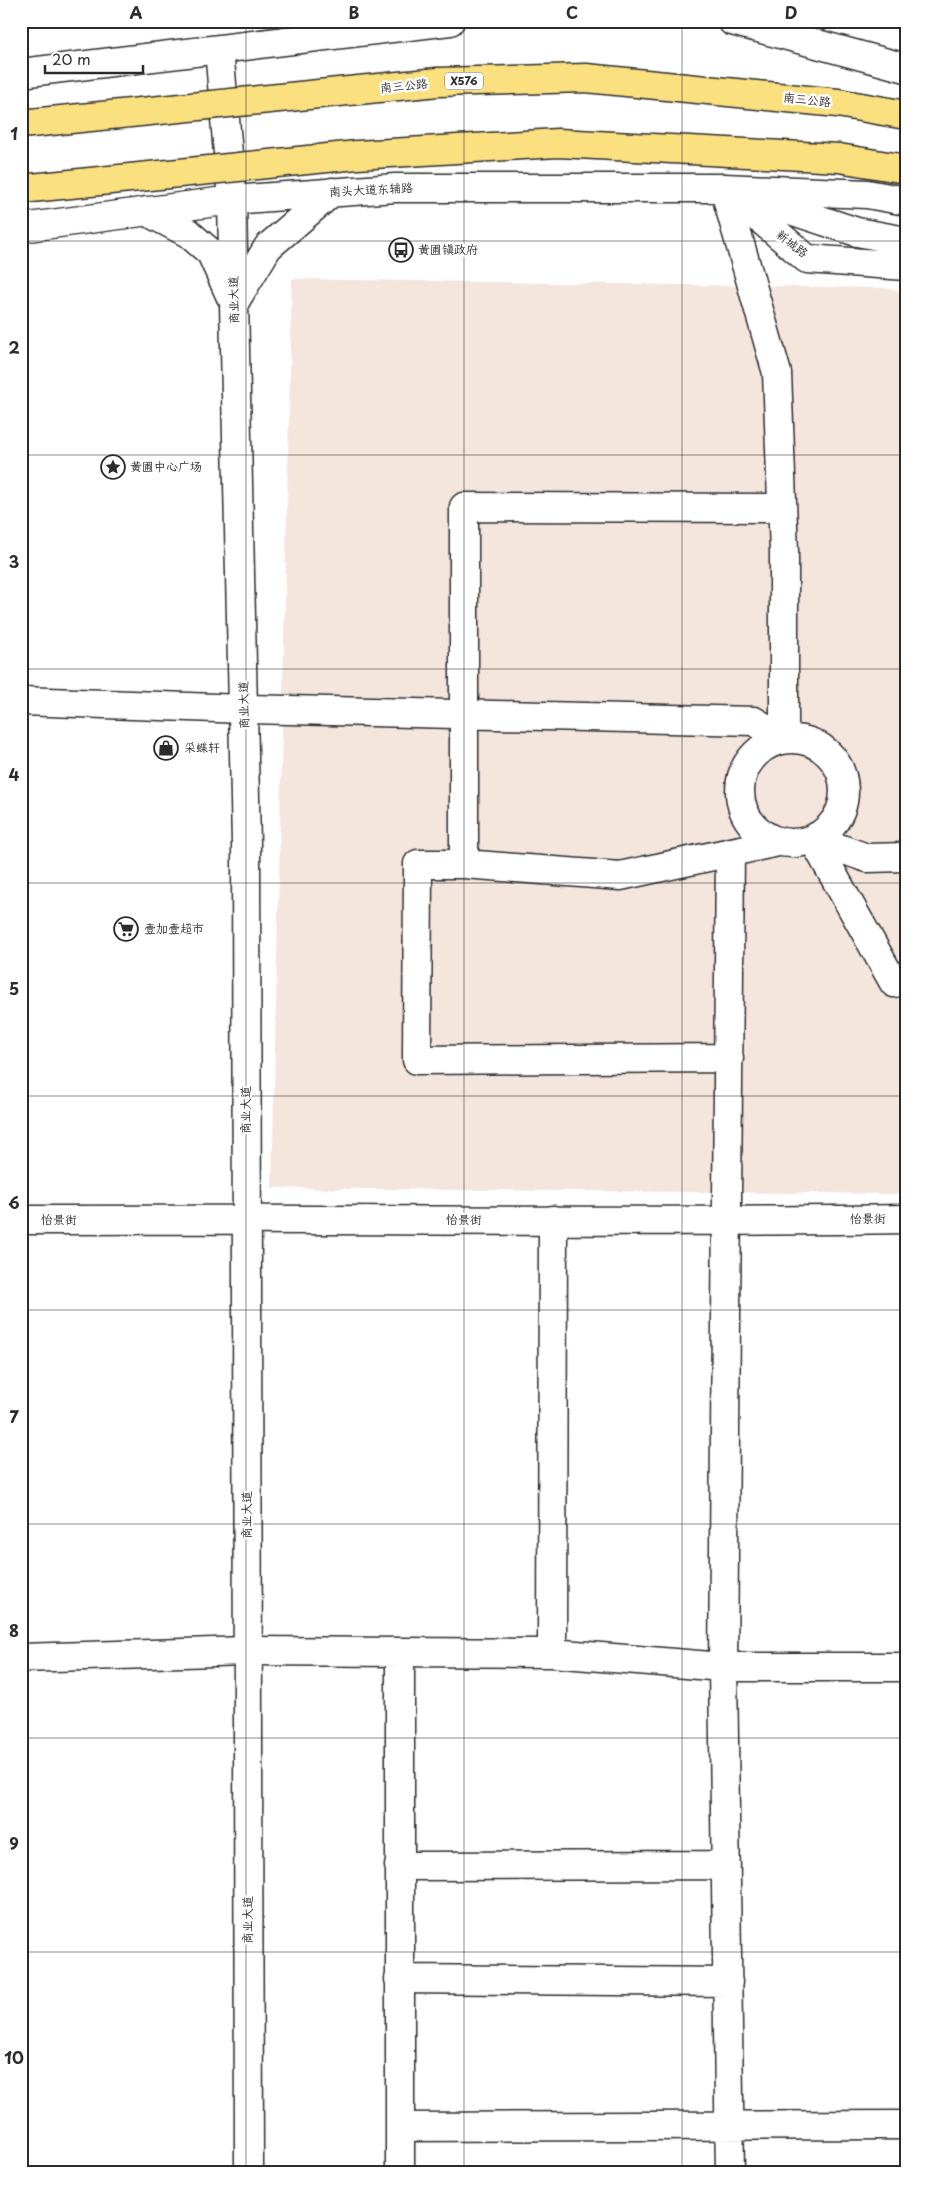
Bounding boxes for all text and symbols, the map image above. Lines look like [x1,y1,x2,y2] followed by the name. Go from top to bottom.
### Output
[130,0,143,24] text: A
[349,0,360,24] text: B
[566,0,578,24] text: C
[785,0,797,24] text: D
[45,42,142,74] scale bar
[52,47,91,70] text: 20 m
[445,72,483,90] road number: X576
[379,74,429,96] street label: 南三公路
[782,88,832,110] street label: 南三公路
[10,121,18,145] text: 1
[329,178,413,200] street label: 南头大道东辅路
[773,225,812,261] street label: 新城路
[388,237,414,263] bus stop icon: 黄圃镇政府
[418,240,478,258] place label: 黄圃镇政府
[224,276,242,324] street label: 商业大道
[8,335,20,359] text: 2
[100,454,126,480] place icon: 黄圃中心广场
[130,457,202,475] place label: 黄圃中心广场
[9,549,19,573] text: 3
[234,681,252,729] street label: 商业大道
[153,735,179,761] shop icon: 采蝶轩
[184,738,220,756] place label: 采蝶轩
[9,762,20,786] text: 4
[113,916,139,942] supermarket icon: 壹加壹超市
[144,919,204,937] place label: 壹加壹超市
[9,976,19,1000] text: 5
[236,1086,254,1134] street label: 商业大道
[8,1190,20,1214] text: 6
[850,1209,886,1227] street label: 怡景街
[41,1210,77,1228] street label: 怡景街
[446,1210,482,1228] street label: 怡景街
[9,1404,19,1428] text: 7
[237,1491,255,1539] street label: 商业大道
[9,1618,19,1642] text: 8
[9,1831,19,1855] text: 9
[238,1896,256,1944] street label: 商业大道
[4,2045,24,2069] text: 10

